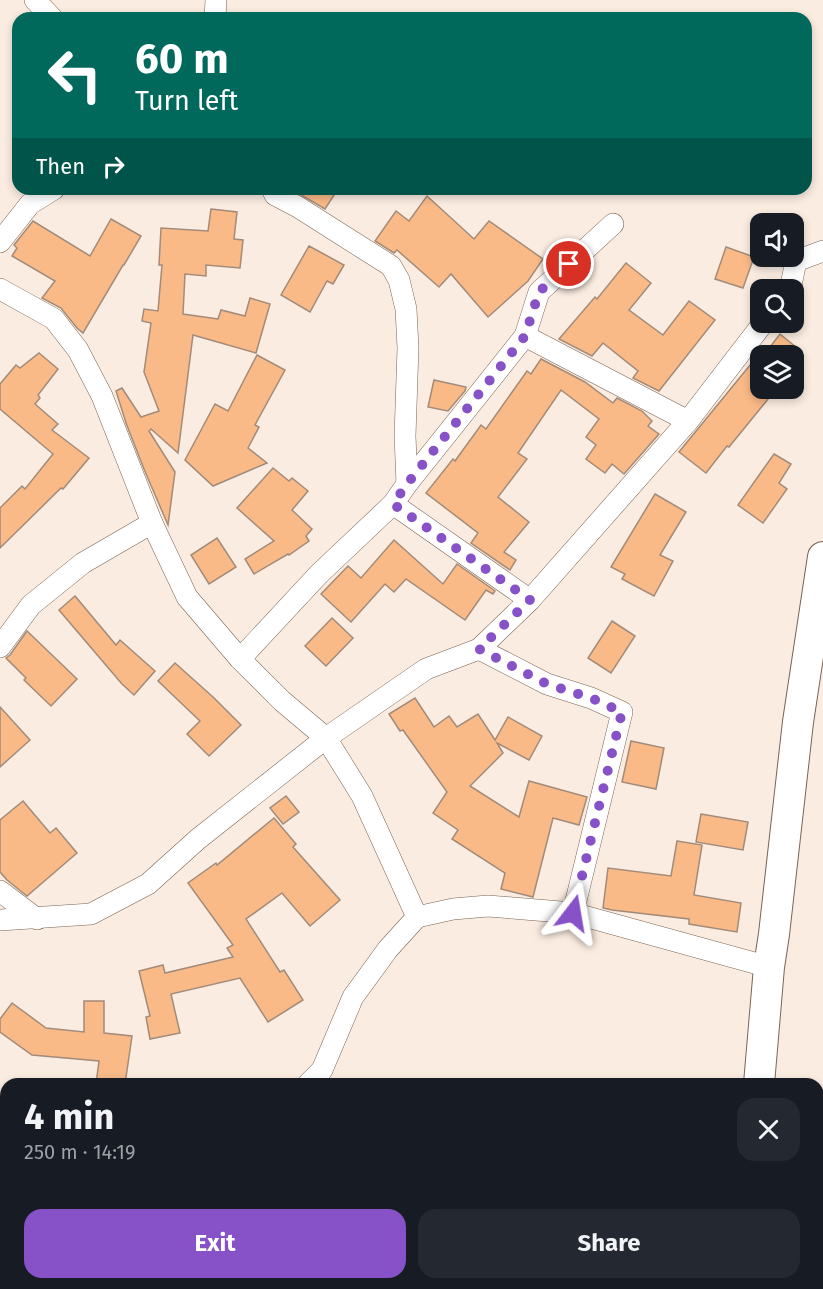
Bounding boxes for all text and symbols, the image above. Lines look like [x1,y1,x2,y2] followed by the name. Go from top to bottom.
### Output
[135,34,229,84] text: 60 m
[36,36,114,114] icon: left
[135,85,238,117] text: Turn left
[97,150,130,183] icon: right
[36,153,85,180] text: Then
[750,213,804,399] map controls
[750,213,804,267] button: sound
[543,238,594,289] pin
[552,247,585,280] icon: arrive
[750,279,804,333] button: search
[750,345,804,399] button: layers
[541,881,605,945] position arrow
[24,1095,114,1139] text: 4 min
[737,1098,800,1161] button: close
[24,1140,135,1164] text: 250 m · 14:19
[24,1209,406,1278] button: Exit
[418,1209,800,1278] button: Share

